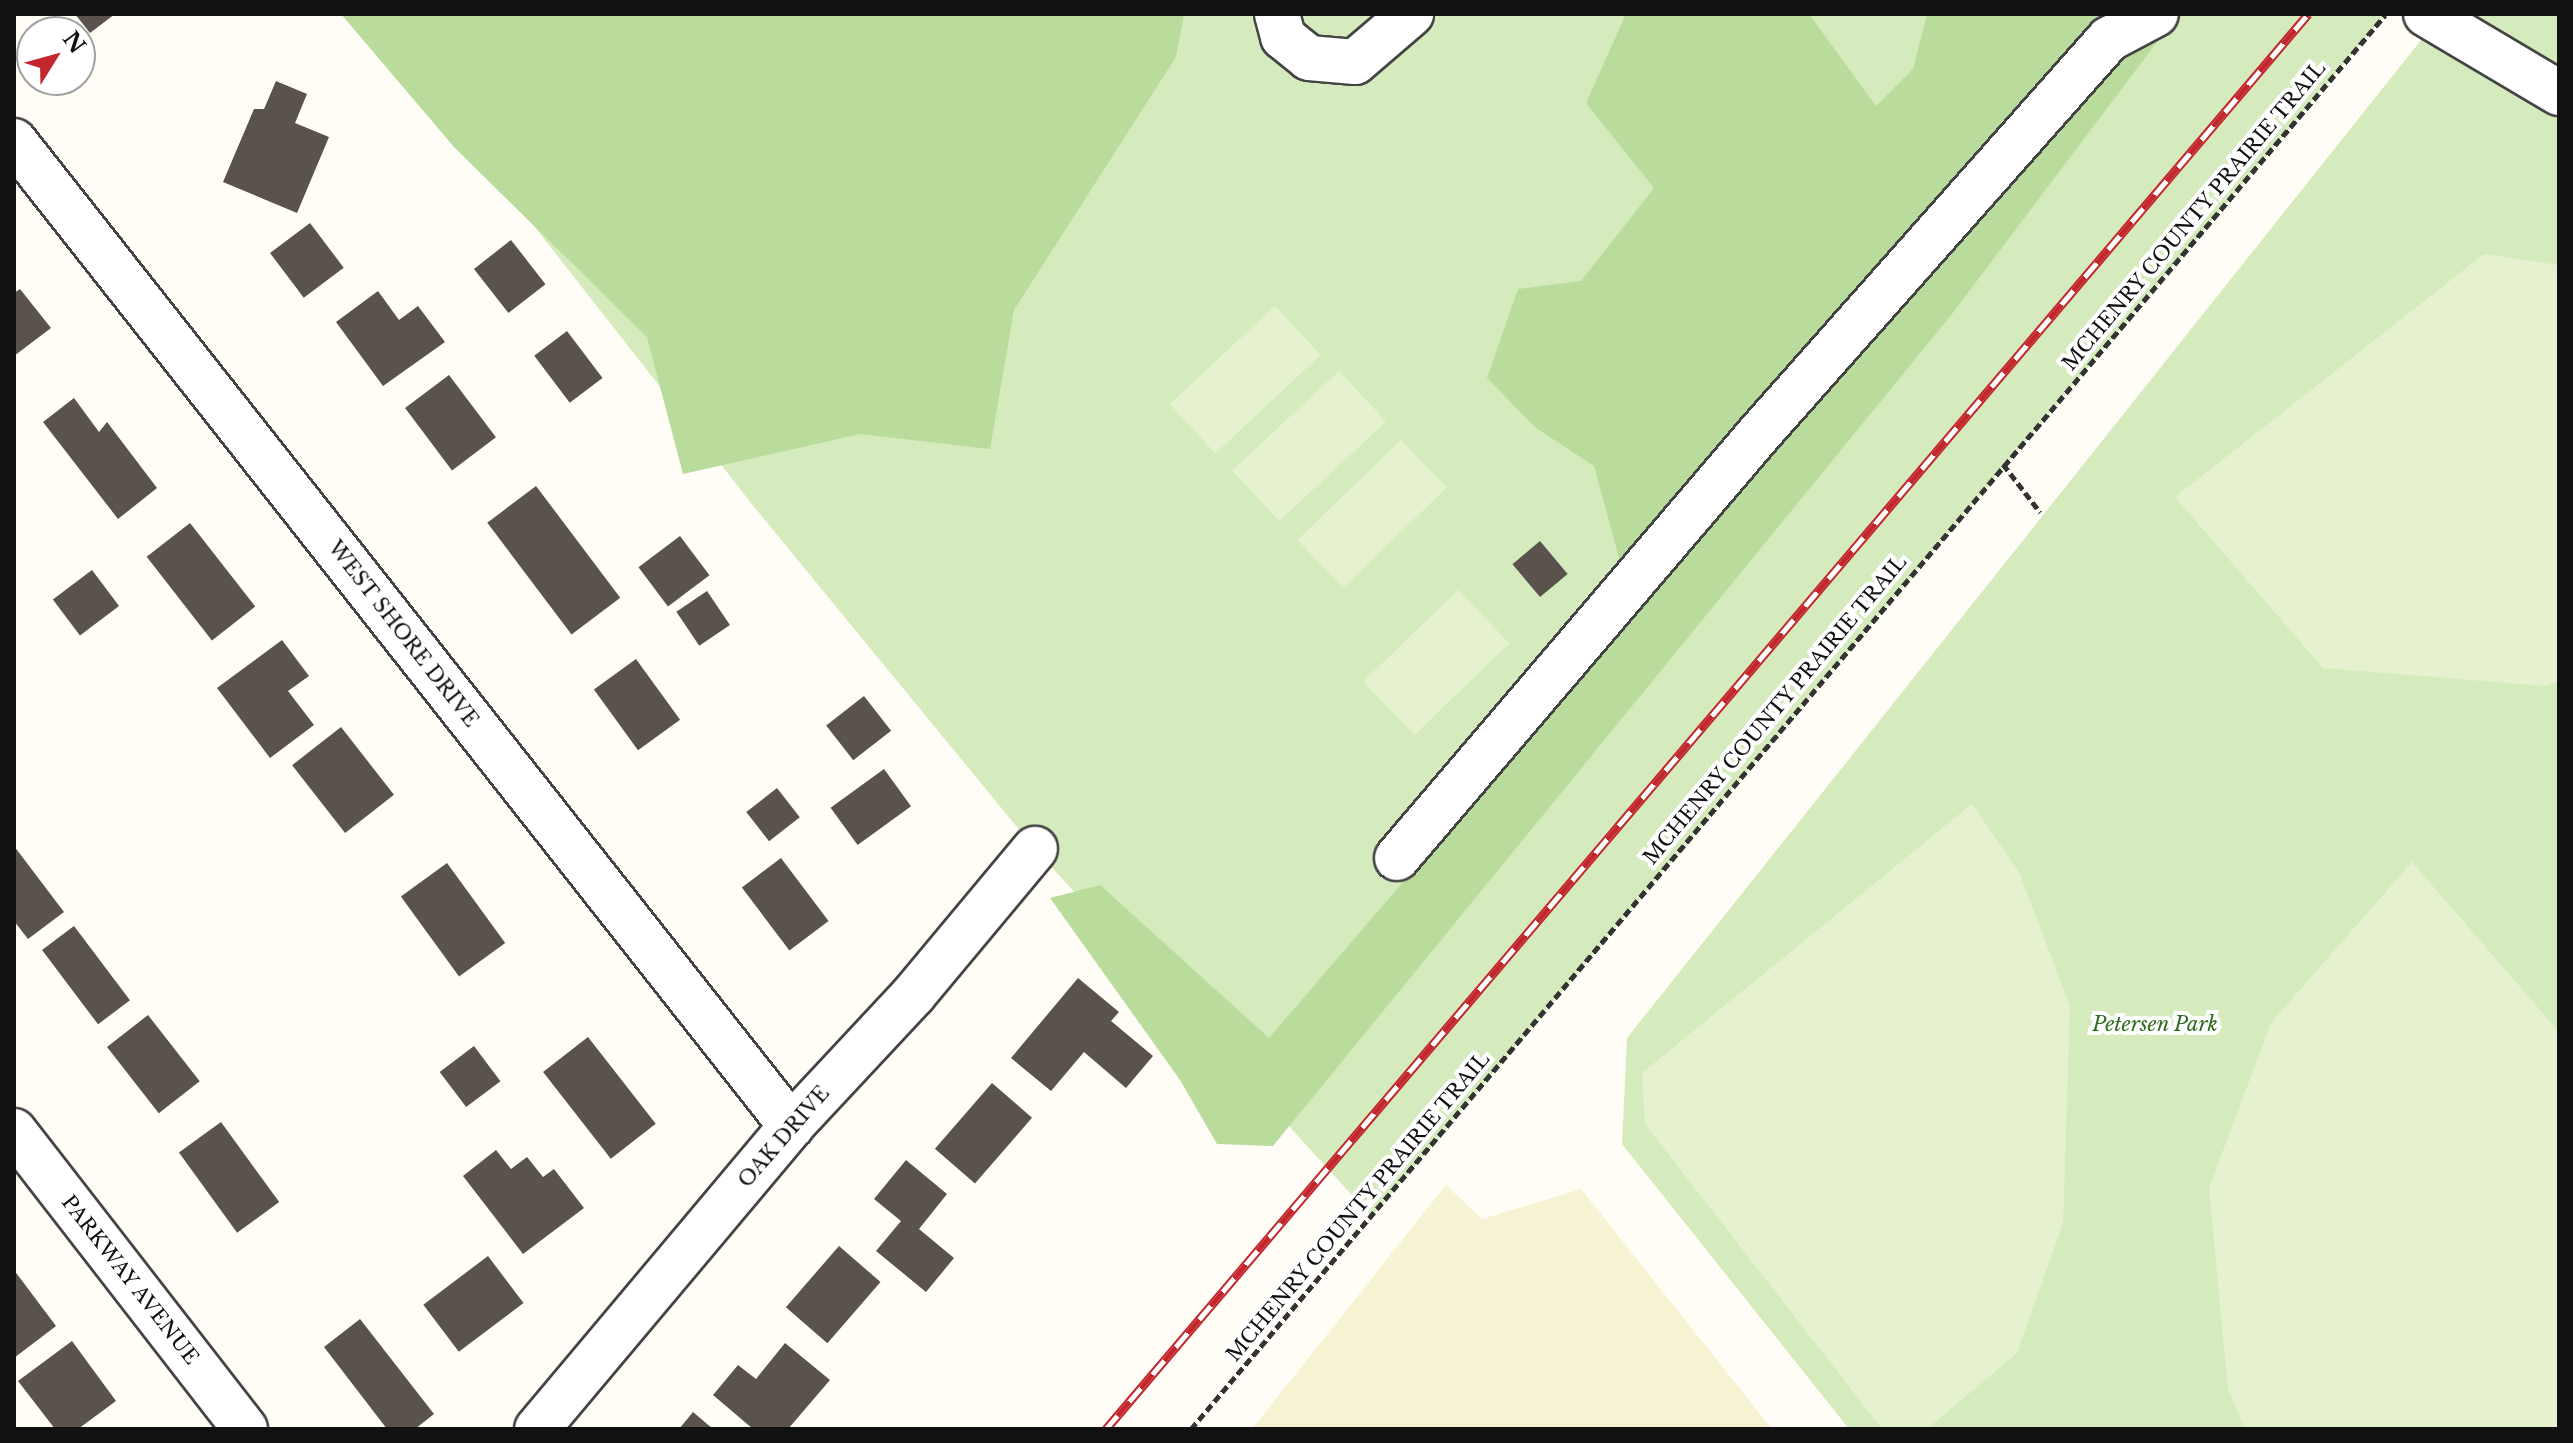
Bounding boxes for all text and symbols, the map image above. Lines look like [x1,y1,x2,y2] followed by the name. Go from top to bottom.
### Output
[16,16,96,96] north arrow
[57,26,91,59] text: N
[2057,56,2331,376] street label: MCHENRY COUNTY PRAIRIE TRAIL
[323,536,483,732] street label: WEST SHORE DRIVE
[1638,550,1912,870] street label: MCHENRY COUNTY PRAIRIE TRAIL
[2092,1012,2218,1036] park label: Petersen Park
[1221,1047,1495,1367] street label: MCHENRY COUNTY PRAIRIE TRAIL
[733,1081,835,1193] street label: OAK DRIVE
[56,1190,204,1370] street label: PARKWAY AVENUE

